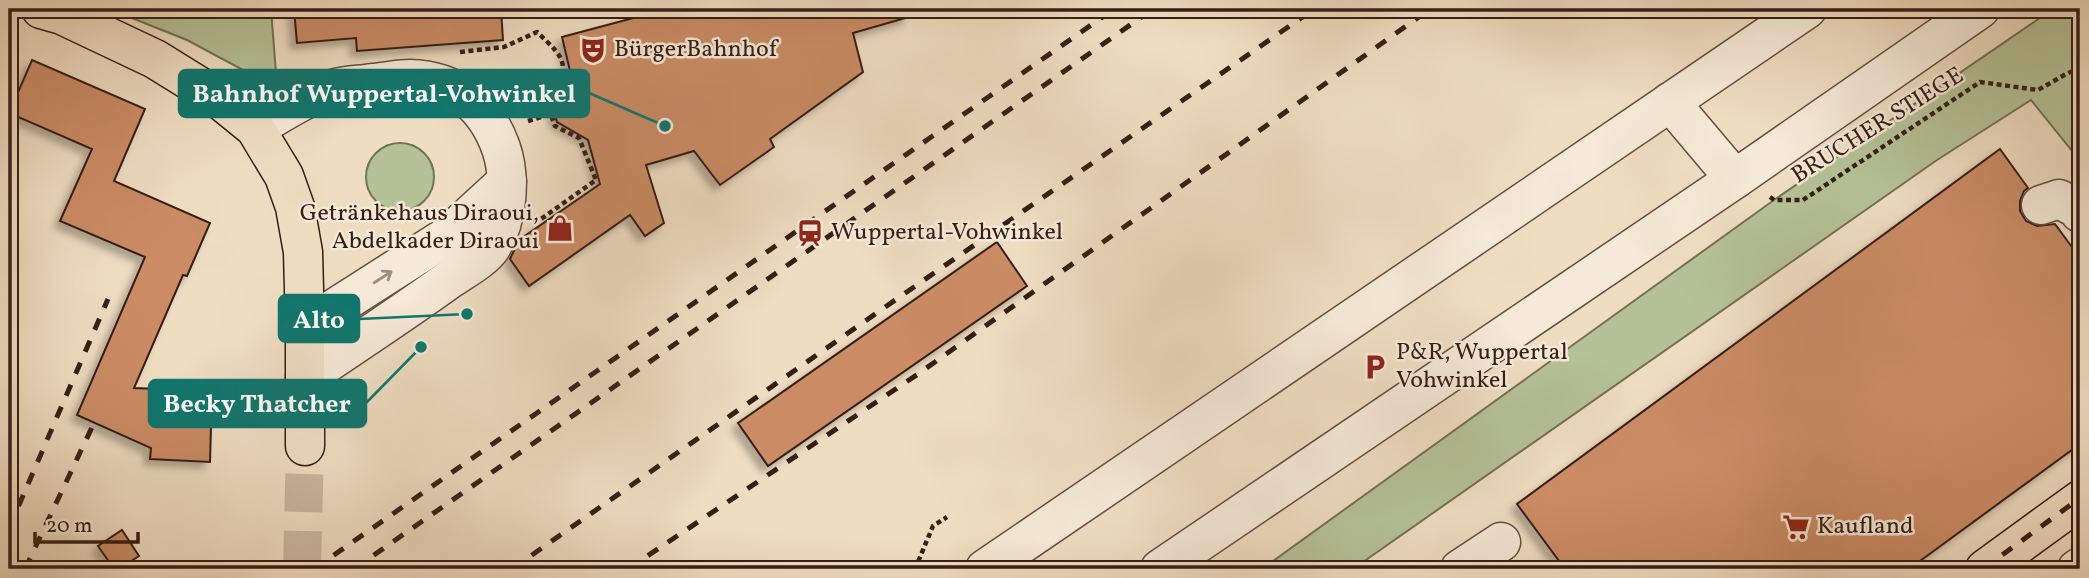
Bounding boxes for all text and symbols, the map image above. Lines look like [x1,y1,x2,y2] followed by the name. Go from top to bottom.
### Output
[614,33,780,67] place label: BürgerBahnhof
[578,35,608,65] theatre icon: BürgerBahnhof
[1785,59,1971,193] street label: BRUCHER STIEGE
[179,70,589,117] callout: Bahnhof Wuppertal-Vohwinkel
[192,77,576,113] text: Bahnhof Wuppertal-Vohwinkel
[300,197,539,259] place label: Getränkehaus Diraoui, Abdelkader Diraoui
[545,213,575,243] shop icon: Getränkehaus Diraoui, Abdelkader Diraoui
[831,216,1063,250] place label: Wuppertal-Vohwinkel
[795,218,825,248] station icon: Wuppertal-Vohwinkel
[373,270,393,284] one-way arrow
[279,295,359,342] callout: Alto
[293,303,345,339] text: Alto
[1396,336,1568,398] place label: P&R, Wuppertal Vohwinkel
[1360,352,1390,382] parking icon: P&R, Wuppertal Vohwinkel
[149,380,366,427] callout: Becky Thatcher
[163,387,351,423] text: Becky Thatcher
[35,501,138,545] scale bar
[1817,510,1914,544] place label: Kaufland
[46,512,92,541] text: 20 m
[1781,512,1811,542] supermarket icon: Kaufland

